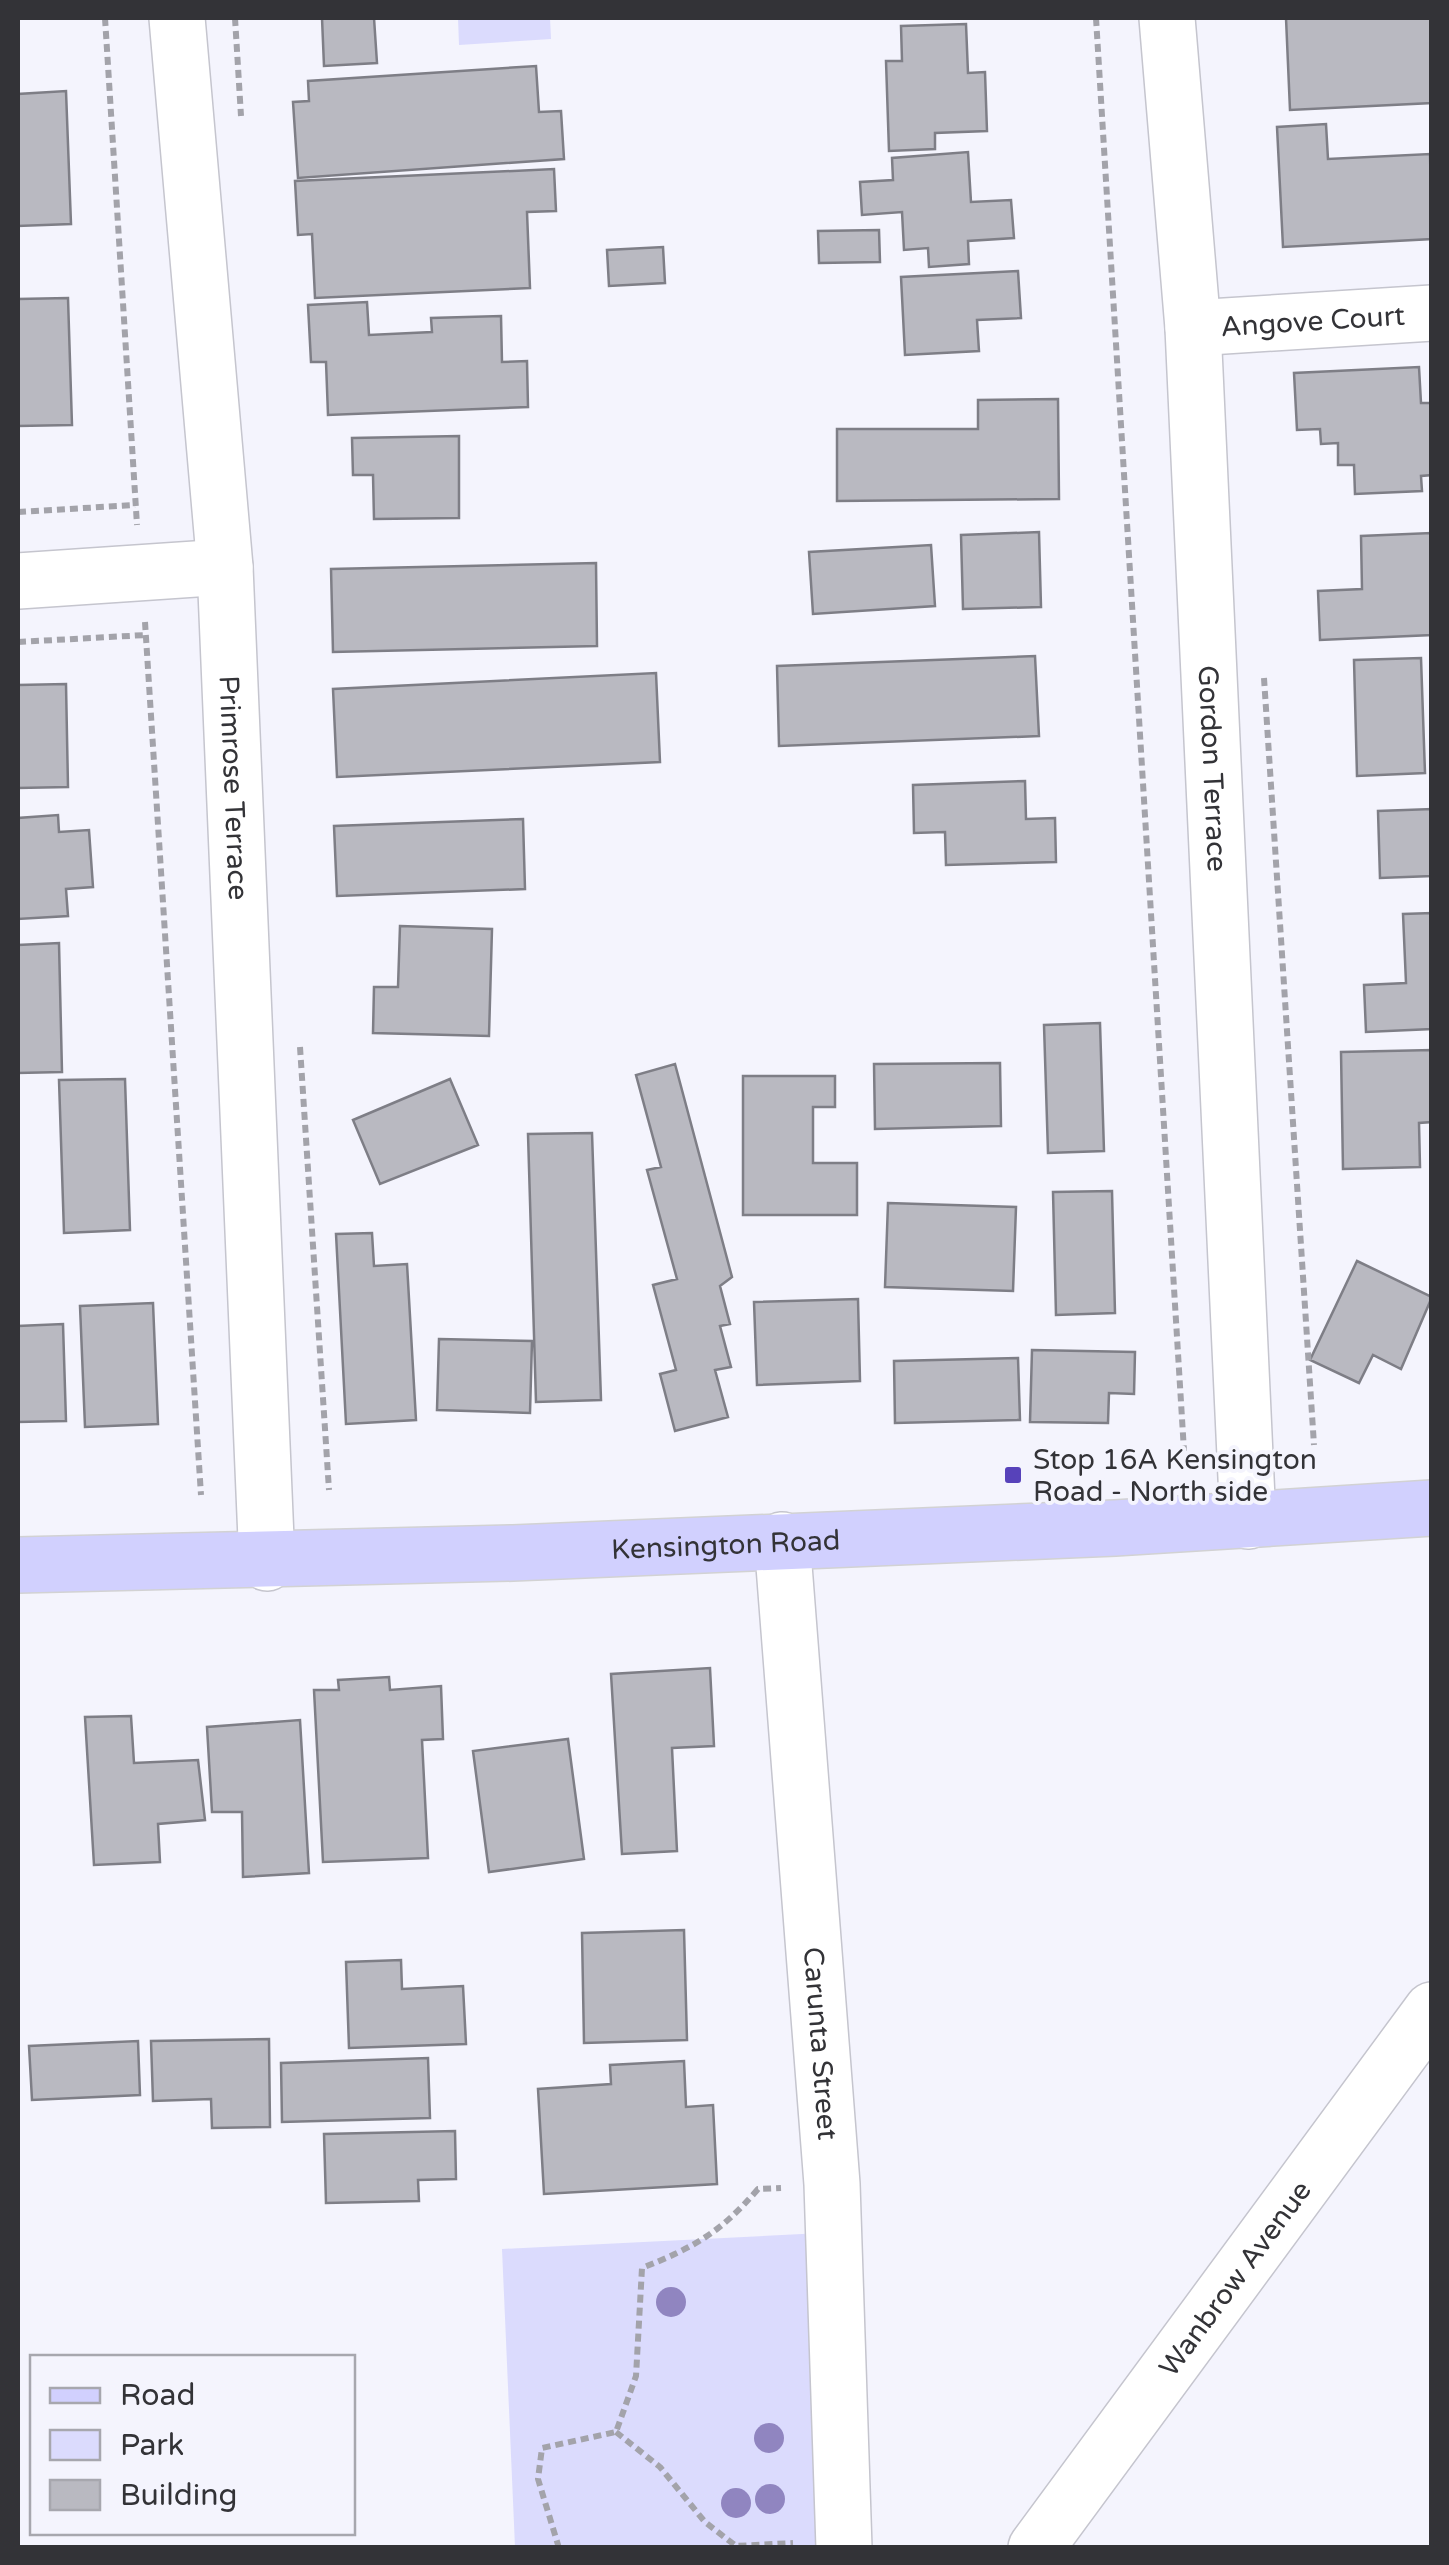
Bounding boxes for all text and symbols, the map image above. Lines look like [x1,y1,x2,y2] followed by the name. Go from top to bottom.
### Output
[1220,299,1406,344] street label: Angove Court
[1191,665,1234,872] street label: Gordon Terrace
[212,675,255,901] street label: Primrose Terrace
[1033,1443,1317,1509] place label: Stop 16A Kensington Road - North side
[1002,1464,1024,1486] marker: Stop 16A Kensington Road - North side
[611,1523,841,1567] street label: Kensington Road
[796,1946,845,2142] street label: Carunta Street
[1152,2174,1319,2383] street label: Wanbrow Avenue
[30,2355,355,2535] legend
[120,2377,195,2414] text: Road
[120,2427,184,2464] text: Park
[120,2477,237,2514] text: Building

